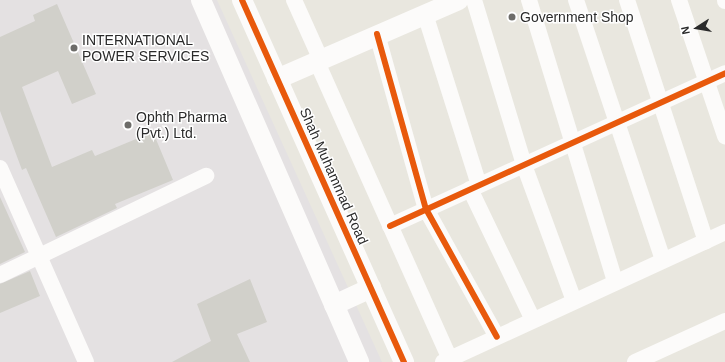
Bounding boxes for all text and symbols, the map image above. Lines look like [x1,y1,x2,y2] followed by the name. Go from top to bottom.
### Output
[677,8,717,48] north arrow
[520,9,634,25] place label: Government Shop
[507,12,517,22] marker: Government Shop
[679,25,692,36] text: N
[82,32,209,64] place label: INTERNATIONAL POWER SERVICES
[69,43,79,53] marker: INTERNATIONAL POWER SERVICES
[296,105,372,247] street label: Shah Muhammad Road
[136,109,227,142] place label: Ophth Pharma (Pvt.) Ltd.
[123,120,133,130] marker: Ophth Pharma (Pvt.) Ltd.

